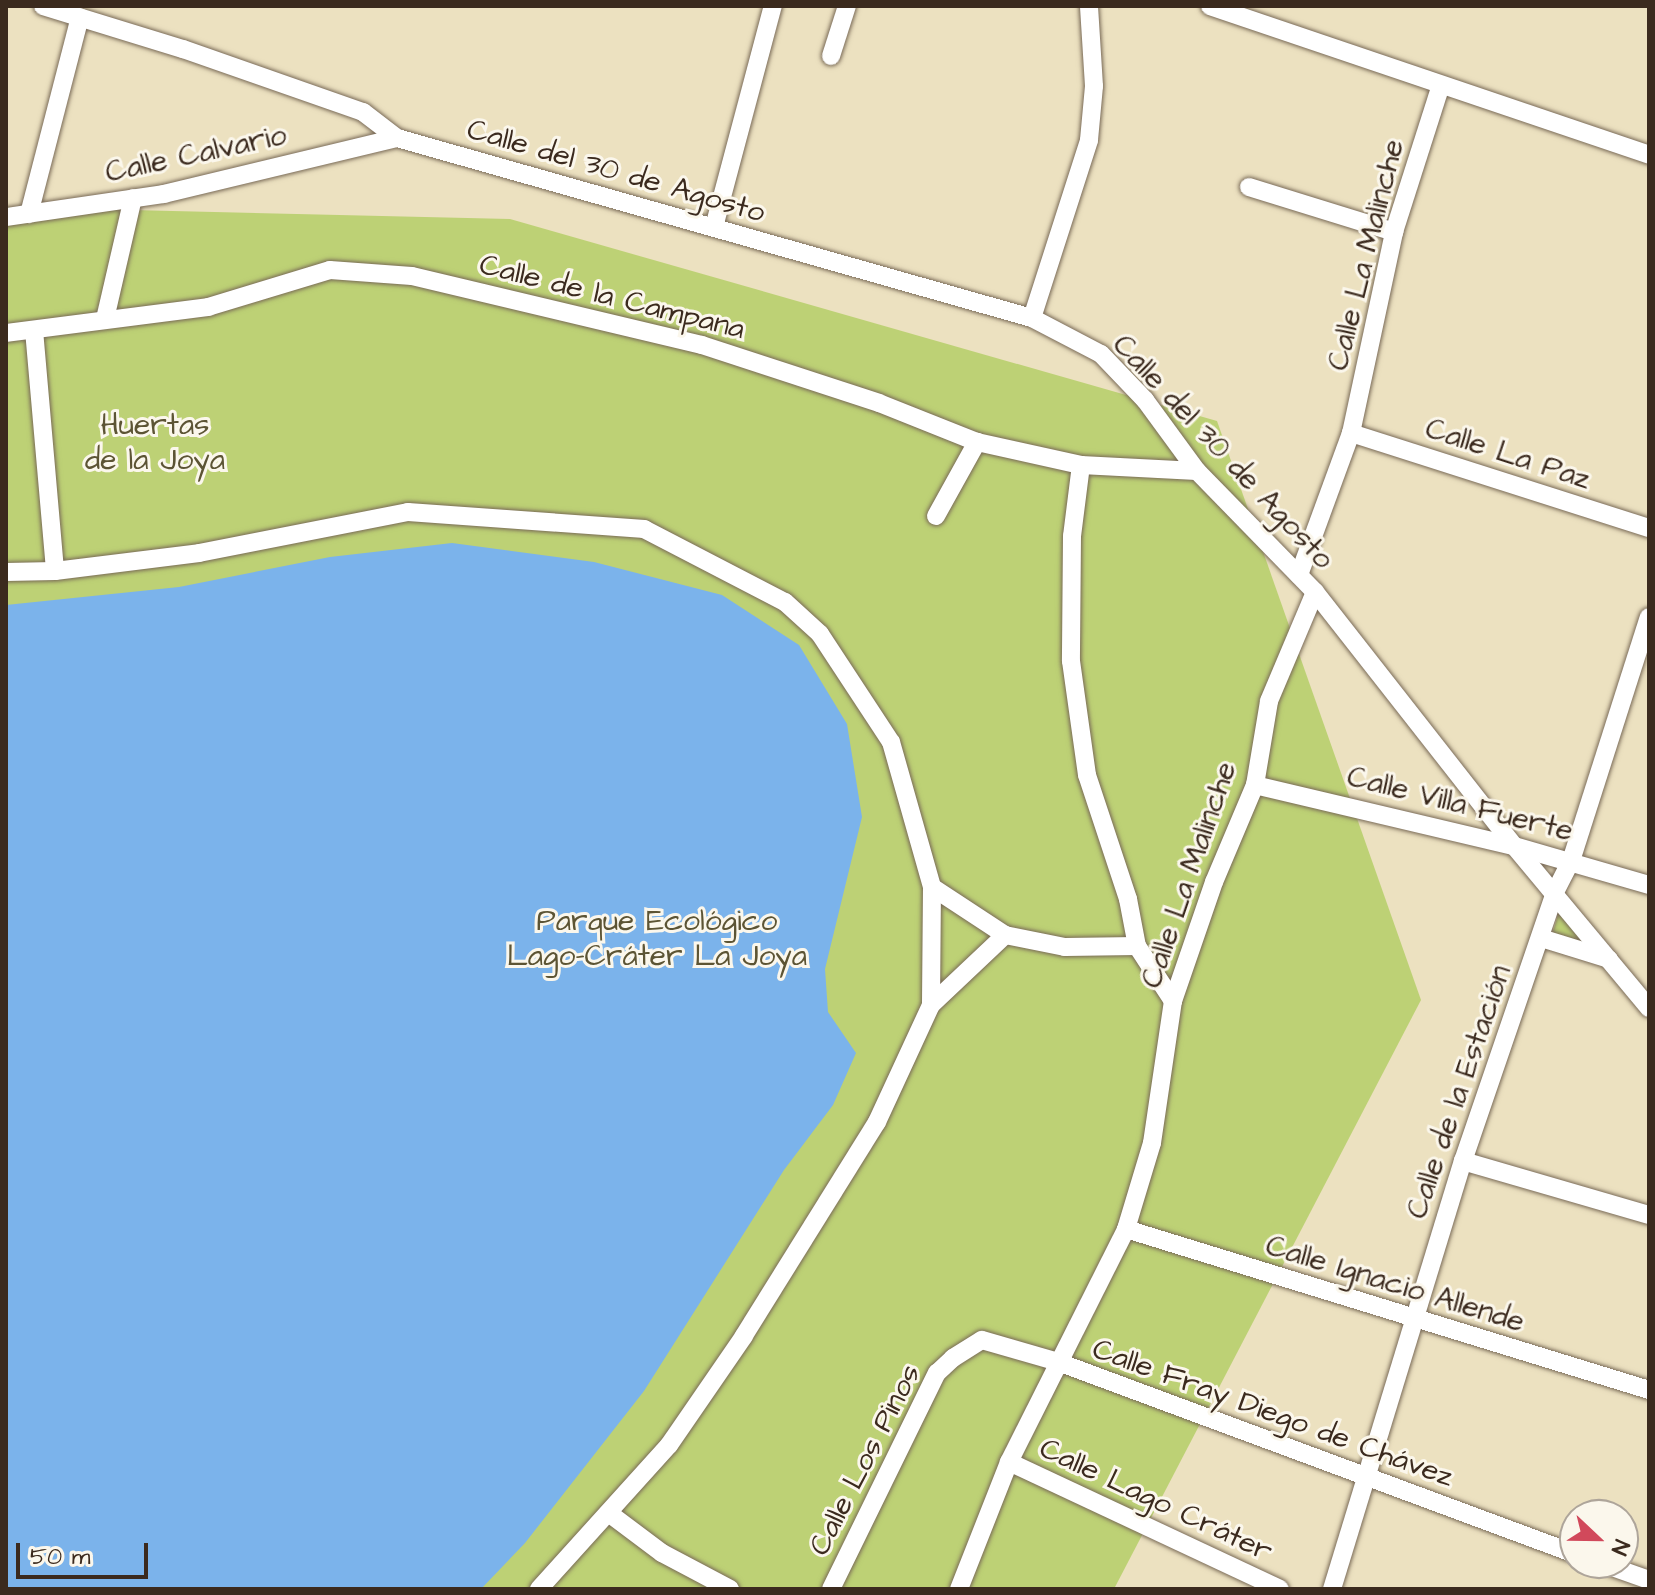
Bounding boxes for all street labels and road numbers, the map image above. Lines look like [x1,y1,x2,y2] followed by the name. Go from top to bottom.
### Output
[463,111,769,231] street label: Calle del 30 de Agosto
[102,117,290,191] street label: Calle Calvario
[1320,136,1412,374] street label: Calle La Malinche
[476,247,748,347] street label: Calle de la Campana
[1105,327,1341,577] street label: Calle del 30 de Agosto
[1421,410,1595,498] street label: Calle La Paz
[1133,757,1245,993] street label: Calle La Malinche
[1343,759,1577,849] street label: Calle Villa Fuerte
[1399,961,1519,1223] street label: Calle de la Estación
[1261,1228,1529,1340] street label: Calle Ignacio Allende
[1088,1331,1458,1495] street label: Calle Fray Diego de Chávez
[801,1358,929,1562] street label: Calle Los Pinos
[1034,1430,1278,1570] street label: Calle Lago Cráter

